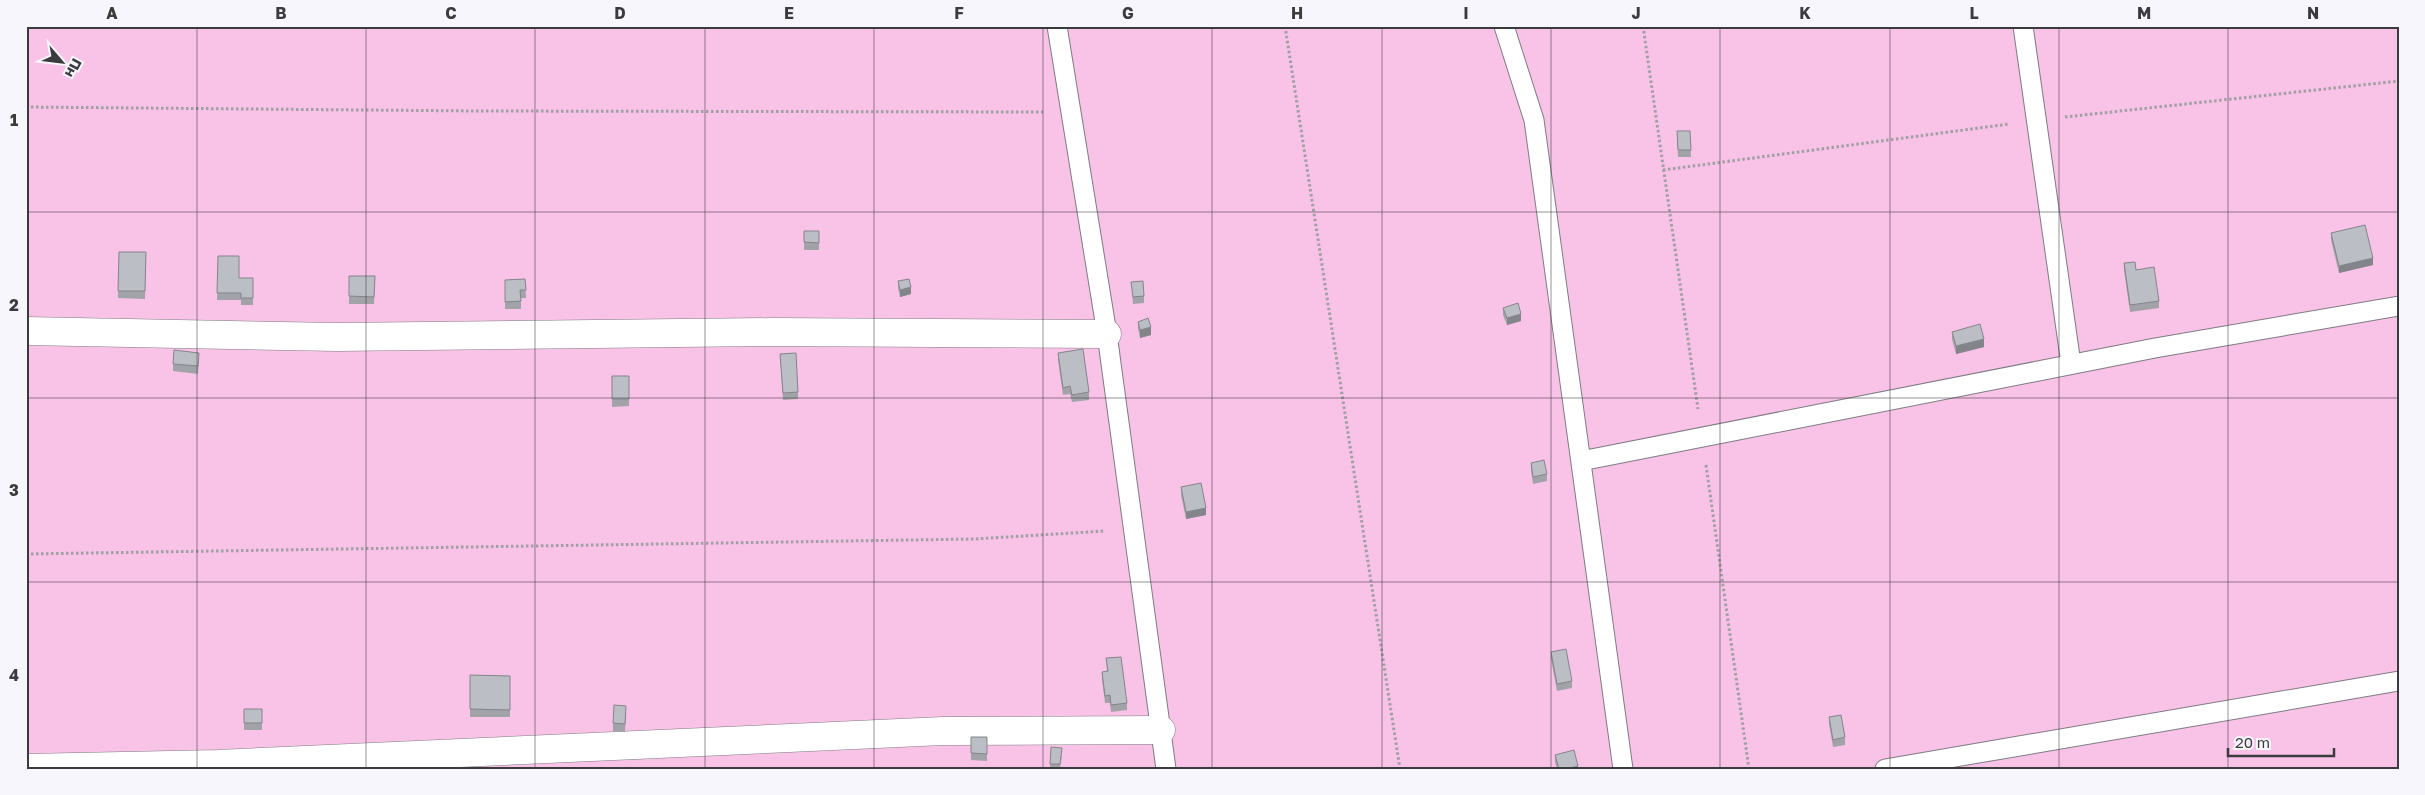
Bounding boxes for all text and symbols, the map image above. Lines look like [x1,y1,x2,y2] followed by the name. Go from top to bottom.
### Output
[106,3,118,23] text: A
[275,3,287,23] text: B
[445,3,457,23] text: C
[614,3,626,23] text: D
[784,3,794,23] text: E
[954,3,964,23] text: F
[1122,3,1134,23] text: G
[1291,3,1303,23] text: H
[1463,3,1469,23] text: I
[1631,3,1641,23] text: J
[1799,3,1811,23] text: K
[1969,3,1979,23] text: L
[2137,3,2151,23] text: M
[2307,3,2319,23] text: N
[38,38,88,88] north arrow
[62,56,86,81] text: Пн
[10,110,18,130] text: 1
[9,295,19,315] text: 2
[9,480,19,500] text: 3
[9,665,19,685] text: 4
[2228,725,2334,757] scale bar
[2235,733,2270,751] text: 20 m

